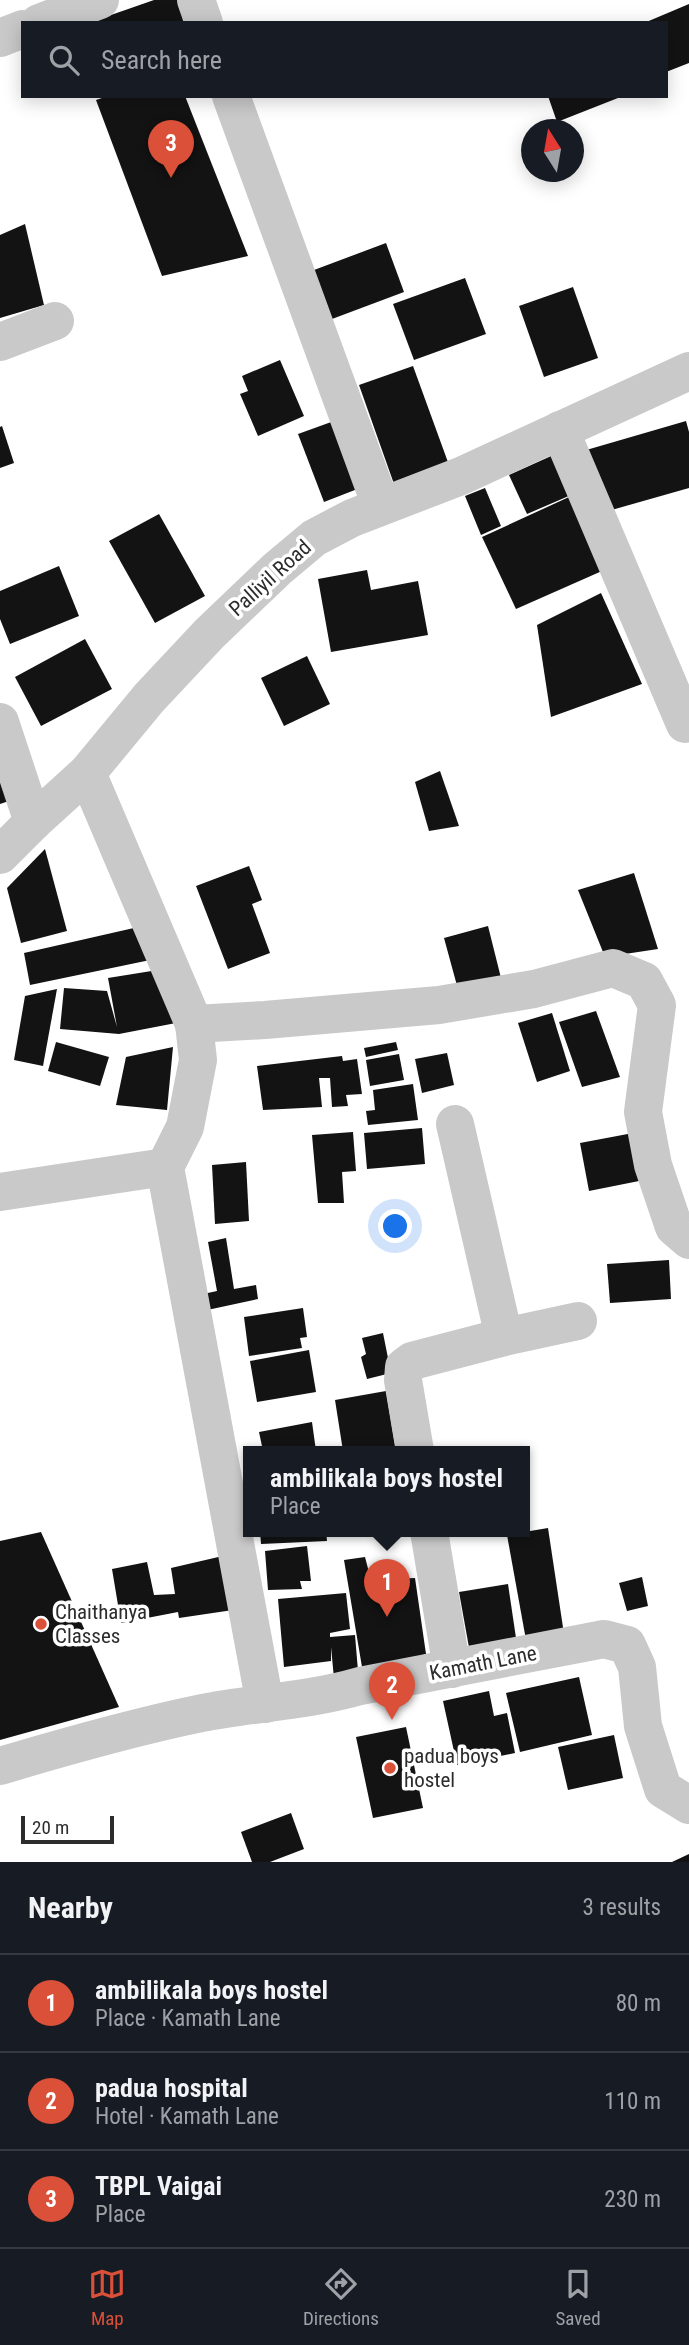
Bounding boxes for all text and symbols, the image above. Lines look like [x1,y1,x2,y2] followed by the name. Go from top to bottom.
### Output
[21,21,668,98] search box
[45,41,83,79] icon: search
[101,45,222,75] text: Search here
[521,119,584,182] north arrow
[148,120,194,178] pin: 3
[224,535,316,621] street label: Palliyil Road
[378,1209,412,1243] your location
[243,1446,530,1537] popup
[270,1463,503,1493] text: ambilikala boys hostel
[270,1493,320,1520] text: Place
[364,1559,410,1617] pin: 1
[55,1600,147,1648] place label: Chaithanya Classes
[33,1616,49,1632] marker: Chaithanya Classes
[427,1641,539,1685] street label: Kamath Lane
[369,1662,415,1720] pin: 2
[404,1744,499,1792] place label: padua boys hostel
[382,1760,398,1776] marker: padua boys hostel
[21,1813,114,1845] scale bar
[32,1816,69,1839] text: 20 m
[28,1890,113,1925] text: Nearby
[583,1894,661,1921] text: 3 results
[95,1975,328,2005] text: ambilikala boys hostel
[45,1990,57,2017] text: 1
[616,1990,661,2017] text: 80 m
[95,2005,281,2032] text: Place · Kamath Lane
[95,2073,248,2103] text: padua hospital
[45,2088,57,2115] text: 2
[604,2088,661,2115] text: 110 m
[95,2103,279,2130] text: Hotel · Kamath Lane
[95,2171,222,2201] text: TBPL Vaigai
[45,2186,57,2213] text: 3
[604,2186,661,2213] text: 230 m
[95,2201,145,2228] text: Place
[88,2265,126,2330] tab: Map
[303,2265,379,2330] tab: Directions
[555,2265,601,2330] tab: Saved

